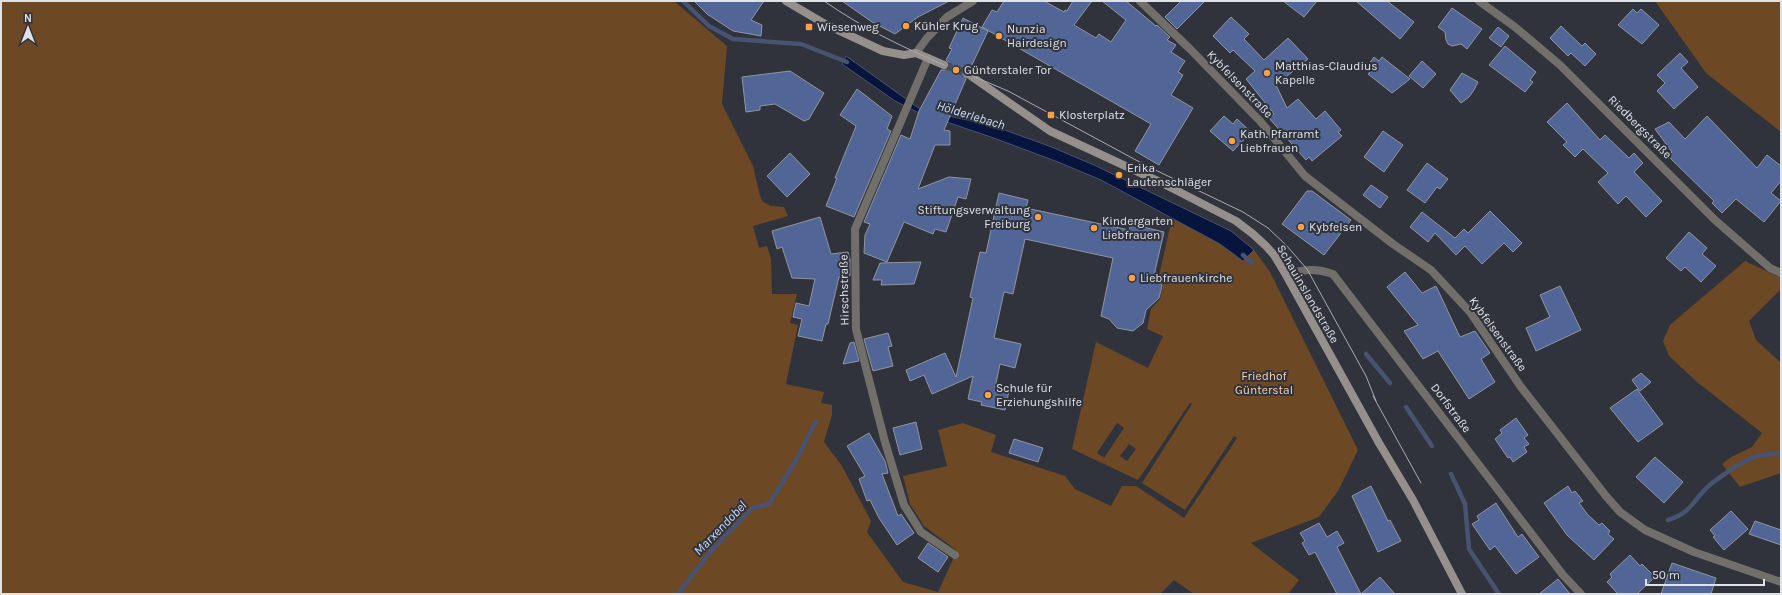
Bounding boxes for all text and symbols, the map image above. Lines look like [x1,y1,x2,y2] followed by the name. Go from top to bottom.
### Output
[8,8,48,48] north arrow
[24,12,32,25] text: N
[914,19,978,33] place label: Kühler Krug
[817,20,879,34] place label: Wiesenweg
[901,21,911,31] marker: Kühler Krug
[804,22,814,32] marker: Wiesenweg
[1007,22,1067,50] place label: Nunzia Hairdesign
[994,31,1004,41] marker: Nunzia Hairdesign
[1204,47,1276,121] street label: Kybfelsenstraße
[1275,59,1378,87] place label: Matthias-Claudius Kapelle
[964,63,1052,77] place label: Günterstaler Tor
[951,65,961,75] marker: Günterstaler Tor
[1262,68,1272,78] marker: Matthias-Claudius Kapelle
[1605,92,1675,162] street label: Riedbergstraße
[935,97,1007,133] water label: Hölderlebach
[1059,108,1125,122] place label: Klosterplatz
[1046,110,1056,120] marker: Klosterplatz
[1240,127,1320,155] place label: Kath. Pfarramt Liebfrauen
[1227,136,1237,146] marker: Kath. Pfarramt Liebfrauen
[1127,161,1212,189] place label: Erika Lautenschläger
[1114,170,1124,180] marker: Erika Lautenschläger
[917,203,1030,231] place label: Stiftungsverwaltung Freiburg
[1033,212,1043,222] marker: Stiftungsverwaltung Freiburg
[1102,214,1173,242] place label: Kindergarten Liebfrauen
[1309,220,1362,234] place label: Kybfelsen
[1296,222,1306,232] marker: Kybfelsen
[1089,223,1099,233] marker: Kindergarten Liebfrauen
[1274,242,1342,346] street label: Schauinslandstraße
[836,254,852,326] street label: Hirschstraße
[1140,271,1232,285] place label: Liebfrauenkirche
[1127,273,1137,283] marker: Liebfrauenkirche
[1466,294,1530,374] street label: Kybfelsenstraße
[1235,369,1293,397] park label: Friedhof Günterstal
[996,381,1082,409] place label: Schule für Erziehungshilfe
[1428,381,1474,435] street label: Dorfstraße
[983,390,993,400] marker: Schule für Erziehungshilfe
[690,498,750,558] water label: Marxendobel
[1646,561,1764,587] scale bar
[1652,568,1680,582] text: 50 m

